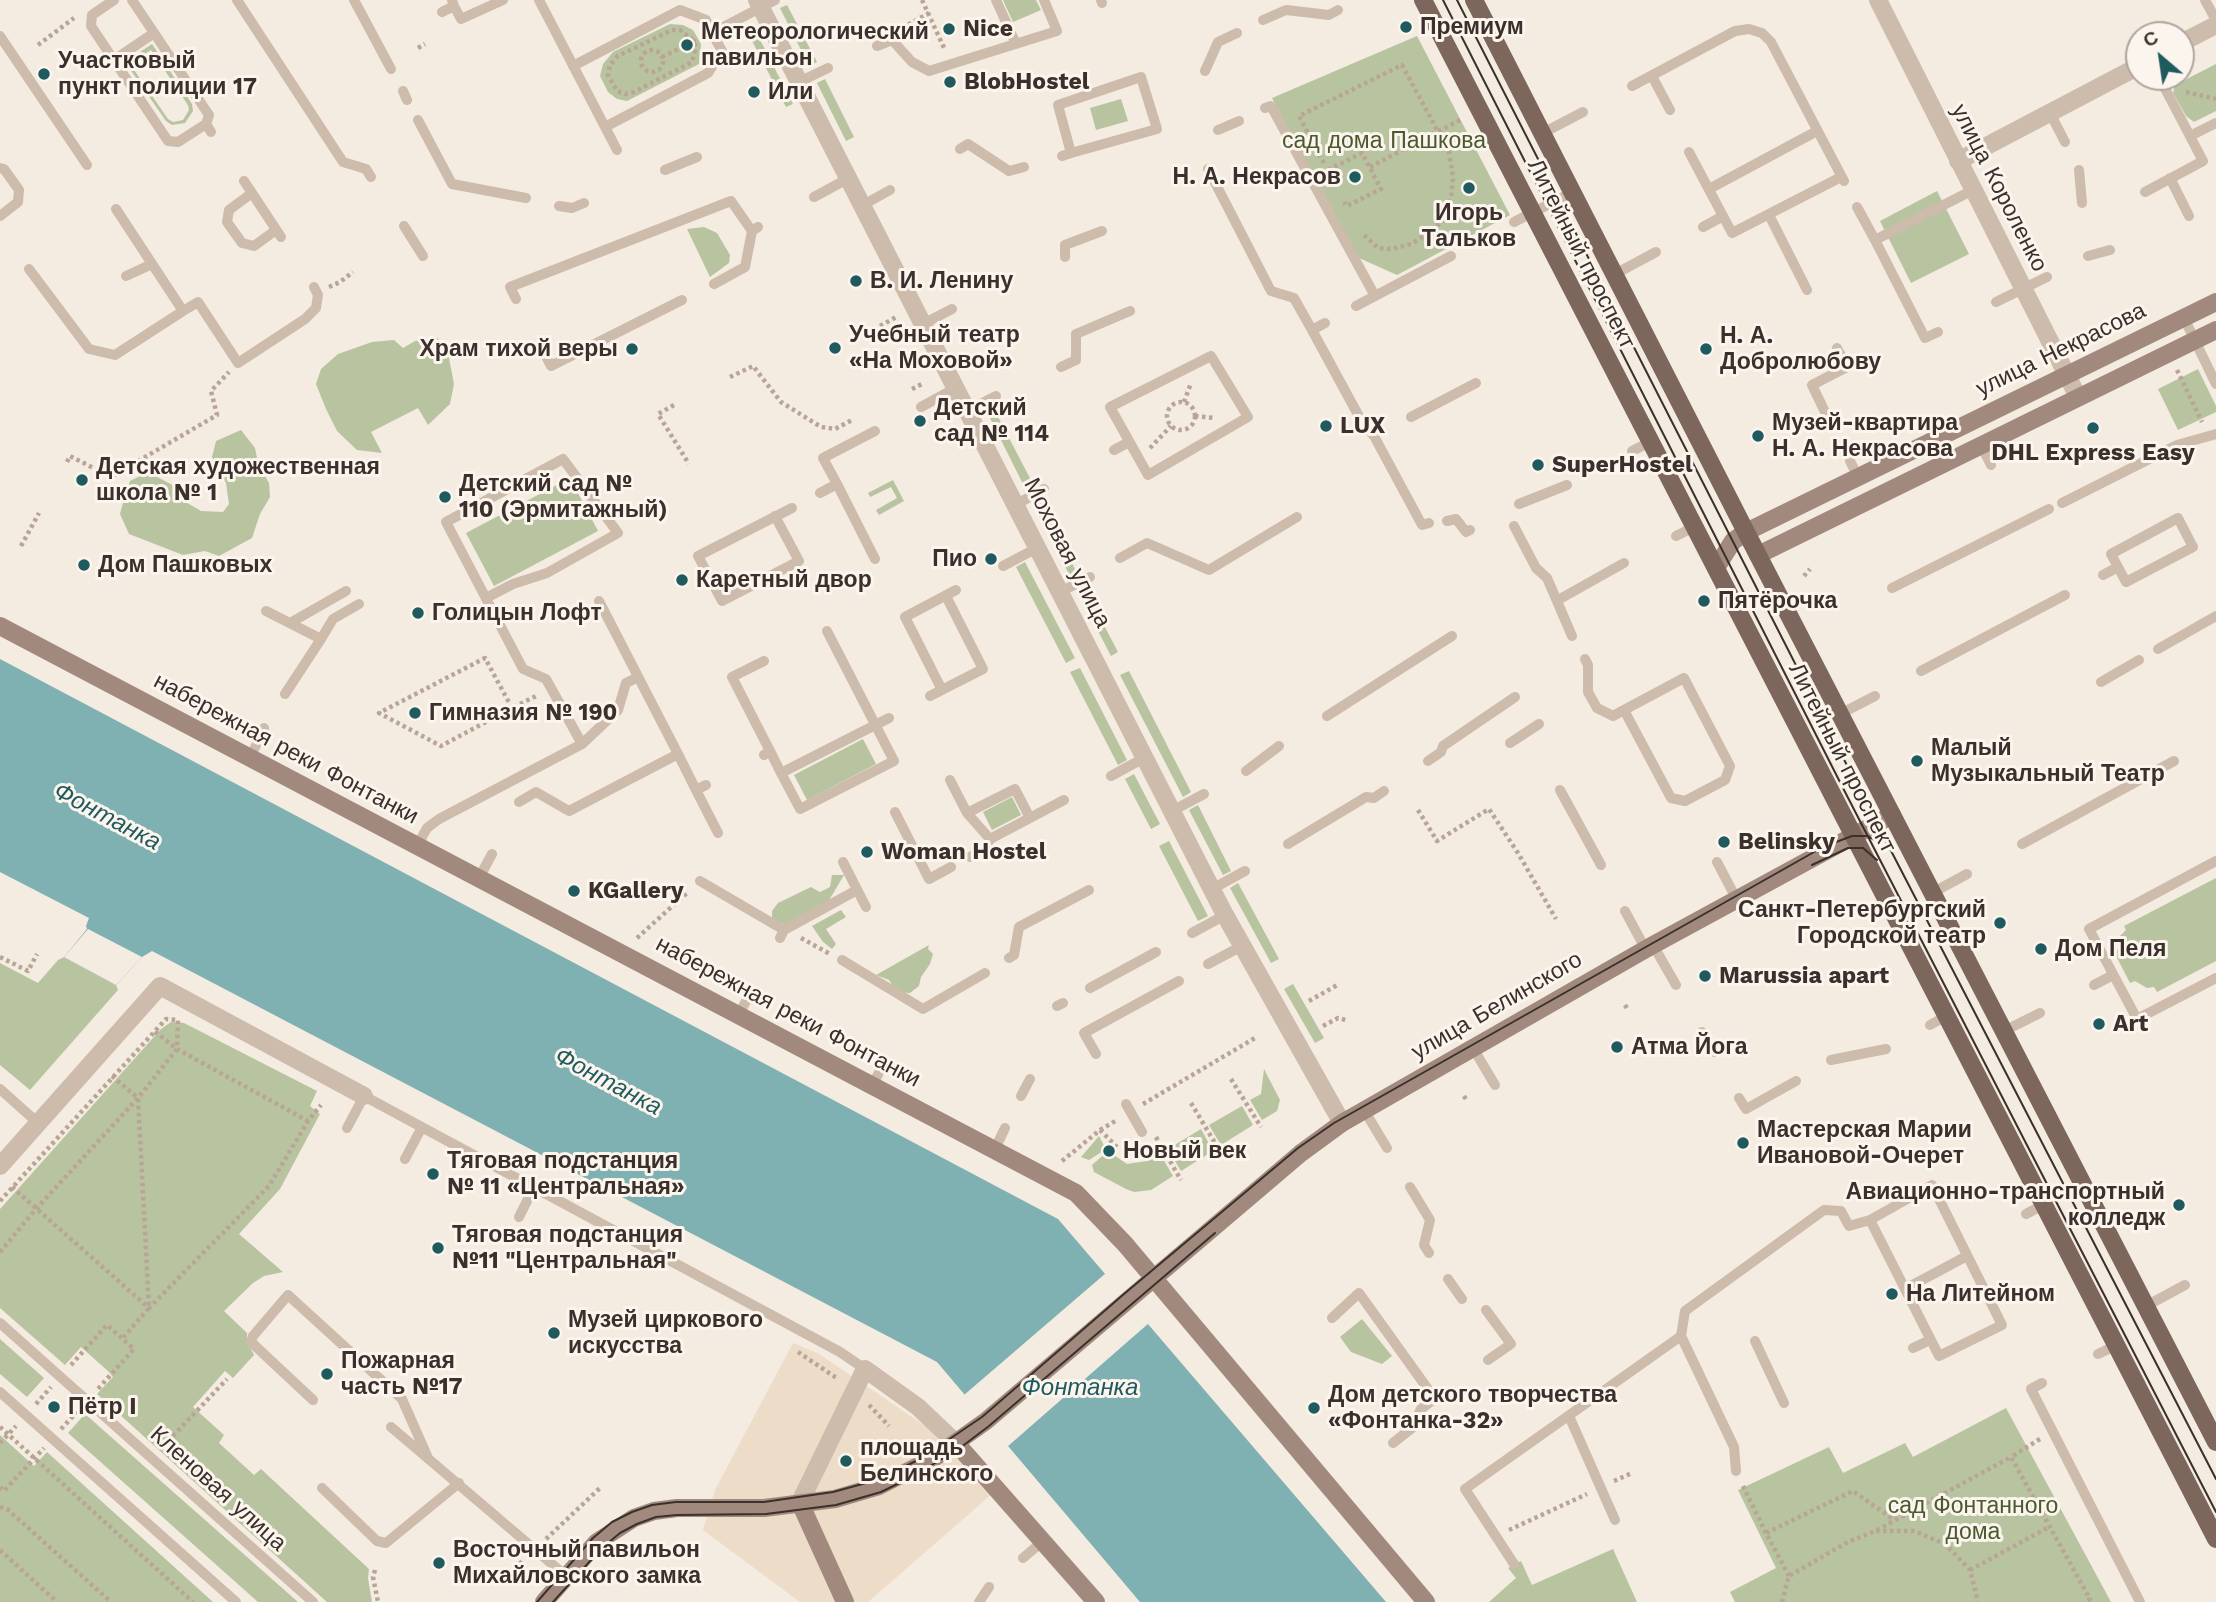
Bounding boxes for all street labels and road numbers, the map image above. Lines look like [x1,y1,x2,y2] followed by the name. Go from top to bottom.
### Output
[1945,100,2053,276] street label: улица Короленко
[1521,154,1641,354] street label: Литейный проспект
[1972,297,2150,403] street label: улица Некрасова
[1017,474,1117,632] street label: Моховая улица
[1782,658,1902,858] street label: Литейный проспект
[149,667,423,831] street label: набережная реки Фонтанки
[651,930,925,1094] street label: набережная реки Фонтанки
[1407,946,1587,1066] street label: улица Белинского
[144,1421,292,1557] street label: Кленовая улица

